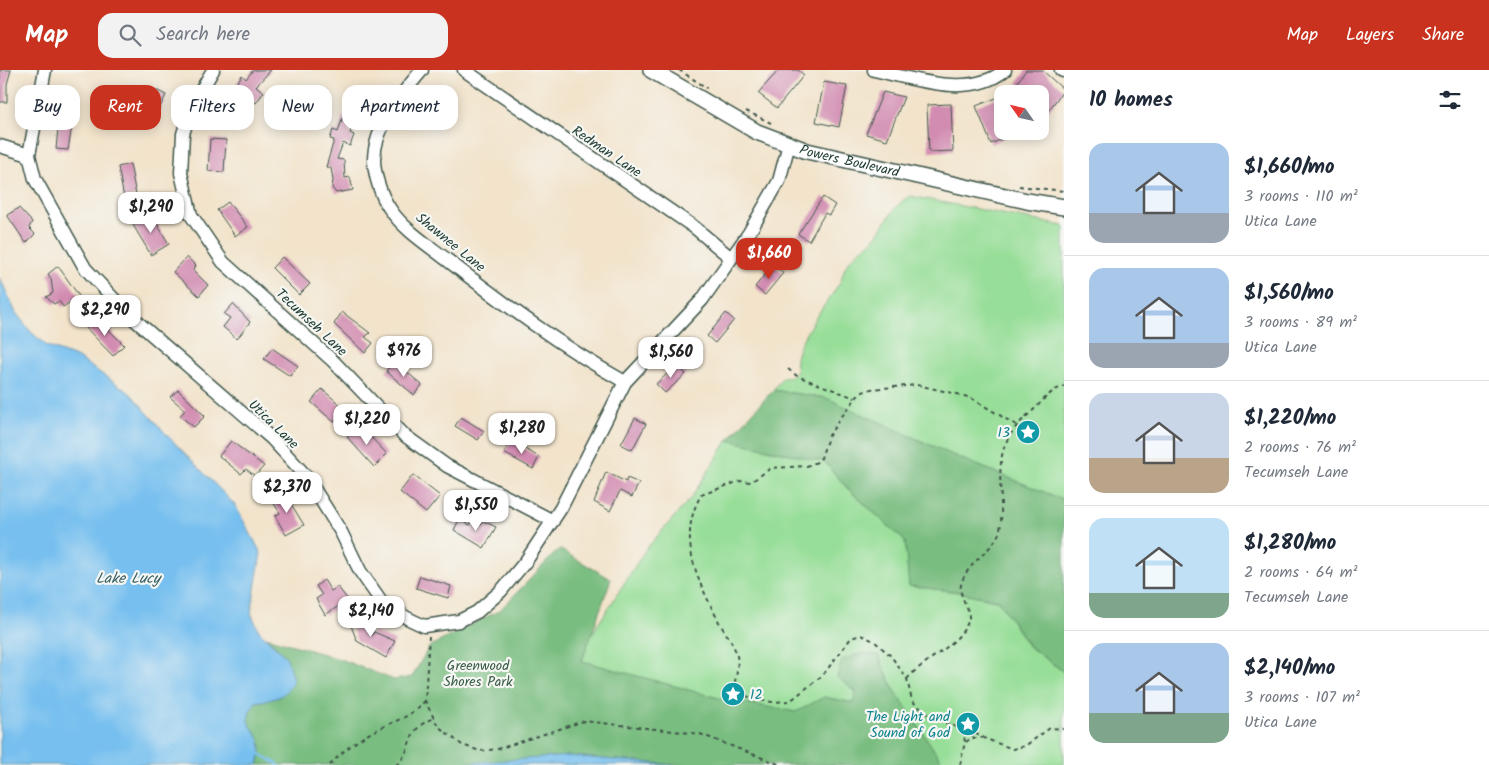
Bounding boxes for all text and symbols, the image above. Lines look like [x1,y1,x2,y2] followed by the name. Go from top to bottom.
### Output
[98,13,448,58] search box
[25,16,68,55] text: Map
[156,20,250,50] text: Search here
[116,21,144,49] icon: search
[1287,21,1318,50] text: Map
[1346,21,1394,50] text: Layers
[1422,21,1464,50] text: Share
[1089,84,1173,117] text: 10 homes
[15,85,80,130] chip: Buy
[90,85,161,130] chip: Rent
[171,85,254,130] chip: Filters
[264,85,332,130] chip: New
[342,85,458,130] chip: Apartment
[994,85,1049,140] north arrow
[994,85,1049,140] map controls
[1436,86,1464,114] icon: filters
[567,120,646,184] street label: Redman Lane
[796,139,902,184] street label: Powers Boulevard
[1244,151,1335,184] text: $1,660/mo
[1129,163,1189,223] icon: home
[1244,184,1358,209] text: 3 rooms · 110 m²
[110,191,192,234] pin: $1,290
[129,195,173,220] text: $1,290
[411,208,491,278] street label: Shawnee Lane
[1244,209,1317,234] text: Utica Lane
[728,238,810,280] pin: $1,660
[747,241,791,266] text: $1,660
[1244,277,1334,310] text: $1,560/mo
[270,284,353,362] street label: Tecumseh Lane
[1129,288,1189,348] icon: home
[64,294,146,337] pin: $2,290
[81,298,129,323] text: $2,290
[1244,310,1357,335] text: 3 rooms · 89 m²
[1244,335,1317,360] text: Utica Lane
[374,336,434,378] pin: $976
[630,336,712,379] pin: $1,560
[387,339,421,364] text: $976
[649,340,693,365] text: $1,560
[243,395,304,455] street label: Utica Lane
[1244,402,1336,435] text: $1,220/mo
[326,404,408,446] pin: $1,220
[344,407,390,432] text: $1,220
[481,412,563,455] pin: $1,280
[1129,413,1189,473] icon: home
[499,416,545,441] text: $1,280
[1015,419,1041,445] place icon: 13
[998,422,1010,444] place label: 13
[1244,435,1356,460] text: 2 rooms · 76 m²
[1244,460,1348,485] text: Tecumseh Lane
[246,472,328,514] pin: $2,370
[263,475,311,500] text: $2,370
[435,490,517,532] pin: $1,550
[455,493,497,518] text: $1,550
[1244,527,1336,560] text: $1,280/mo
[1129,538,1189,598] icon: home
[1244,560,1357,585] text: 2 rooms · 64 m²
[96,567,162,591] water label: Lake Lucy
[1244,585,1348,610] text: Tecumseh Lane
[330,596,412,638] pin: $2,140
[349,599,393,624] text: $2,140
[1244,652,1335,685] text: $2,140/mo
[443,655,513,693] park label: Greenwood Shores Park
[1129,663,1189,723] icon: home
[720,681,746,707] place icon: 12
[750,684,763,706] place label: 12
[1244,685,1360,710] text: 3 rooms · 107 m²
[866,706,951,744] place label: The Light and Sound of God
[1244,710,1317,735] text: Utica Lane
[955,711,981,737] place icon: The Light and Sound of God

